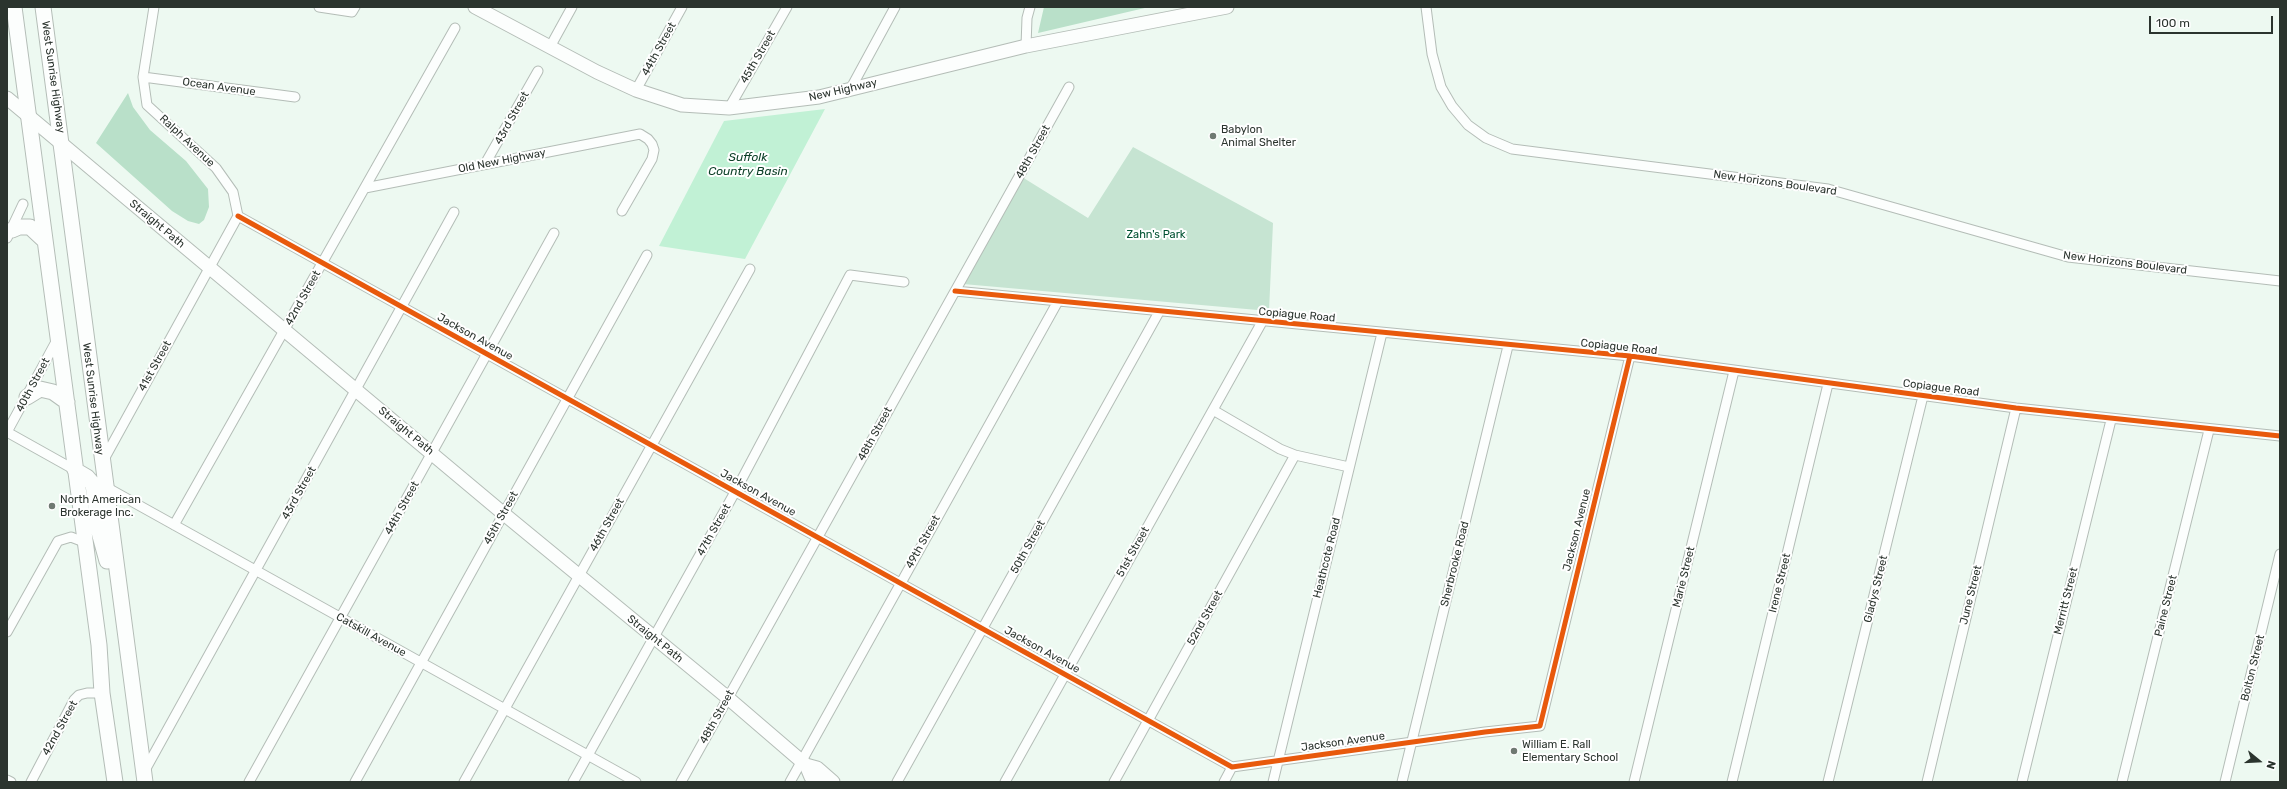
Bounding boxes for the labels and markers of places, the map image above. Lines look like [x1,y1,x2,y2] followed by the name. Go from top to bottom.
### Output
[1221,123,1296,149] place label: Babylon Animal Shelter
[1208,131,1218,141] marker: Babylon Animal Shelter
[60,493,141,519] place label: North American Brokerage Inc.
[47,501,57,511] marker: North American Brokerage Inc.
[1522,738,1618,764] place label: William E. Rall Elementary School
[1509,746,1519,756] marker: William E. Rall Elementary School

